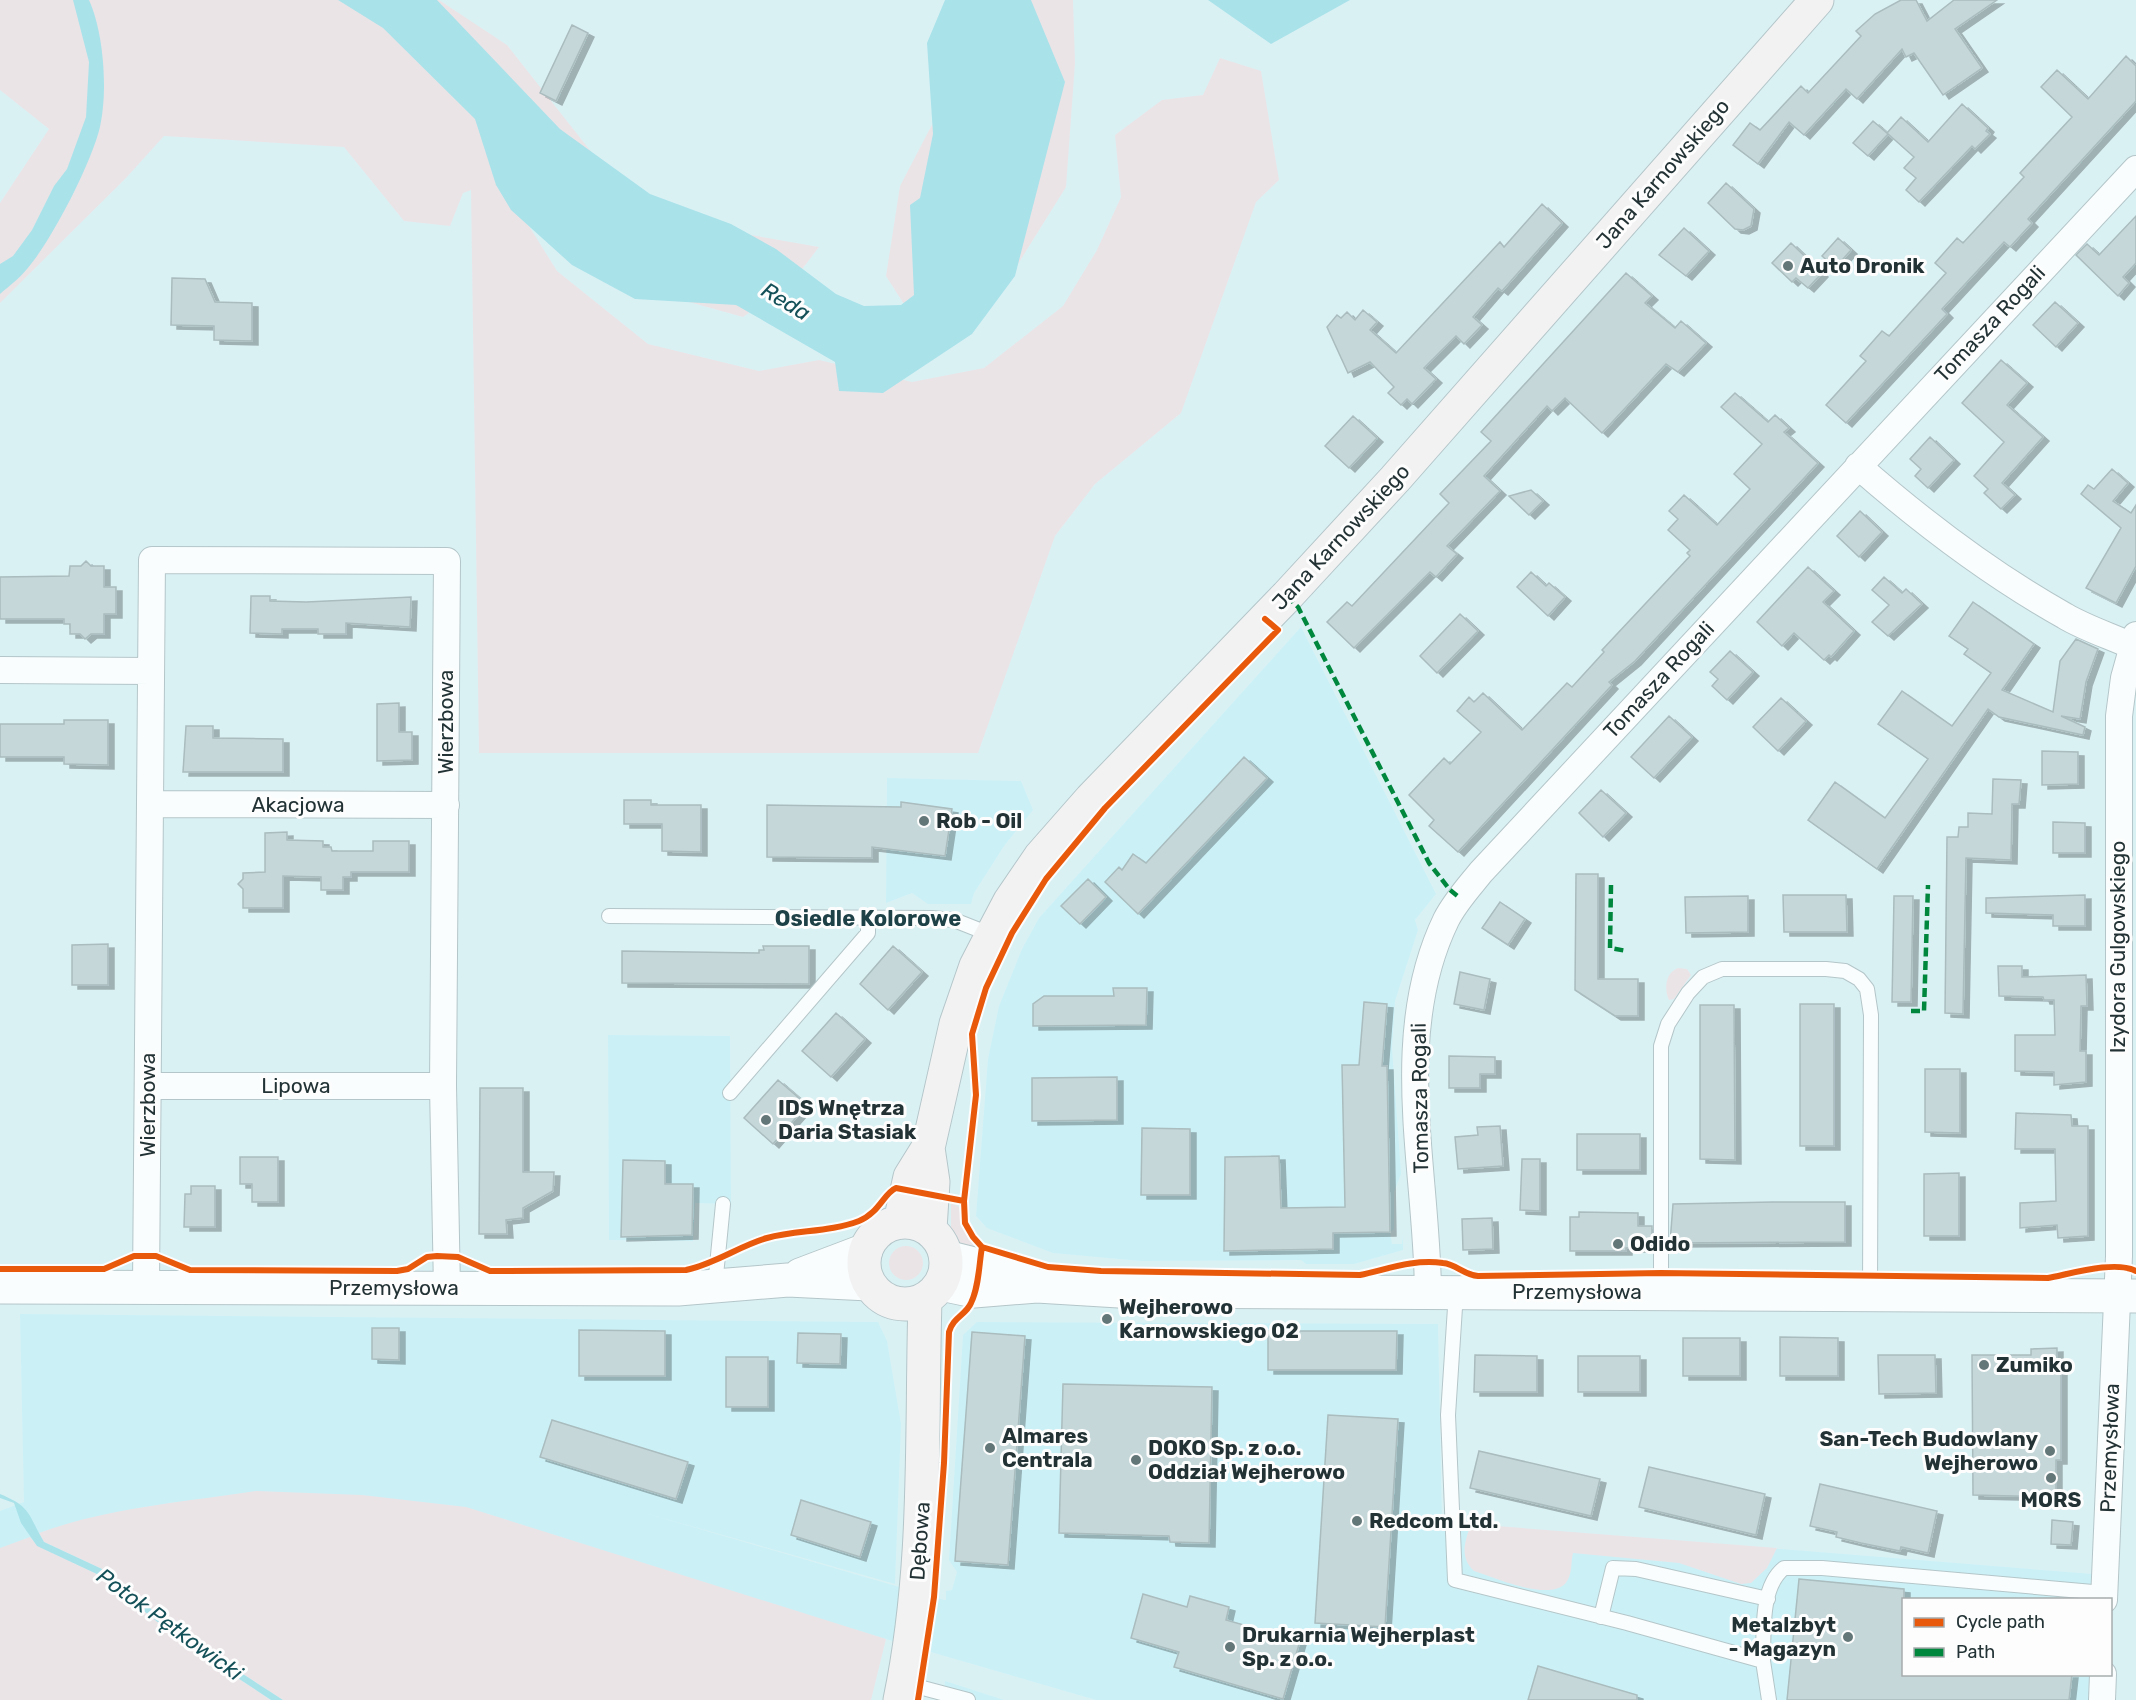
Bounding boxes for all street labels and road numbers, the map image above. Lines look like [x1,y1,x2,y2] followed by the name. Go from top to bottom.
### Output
[1591,94,1735,254] street label: Jana Karnowskiego
[1929,260,2050,387] street label: Tomasza Rogali
[1267,459,1415,615] street label: Jana Karnowskiego
[1598,616,1719,743] street label: Tomasza Rogali
[433,670,458,774] street label: Wierzbowa
[251,792,345,817] street label: Akacjowa
[2105,841,2130,1053] street label: Izydora Gulgowskiego
[1406,1023,1433,1174] street label: Tomasza Rogali
[135,1053,160,1157] street label: Wierzbowa
[261,1073,331,1098] street label: Lipowa
[329,1275,459,1300] street label: Przemysłowa
[1512,1279,1642,1304] street label: Przemysłowa
[2095,1383,2124,1513] street label: Przemysłowa
[904,1501,935,1581] street label: Dębowa

